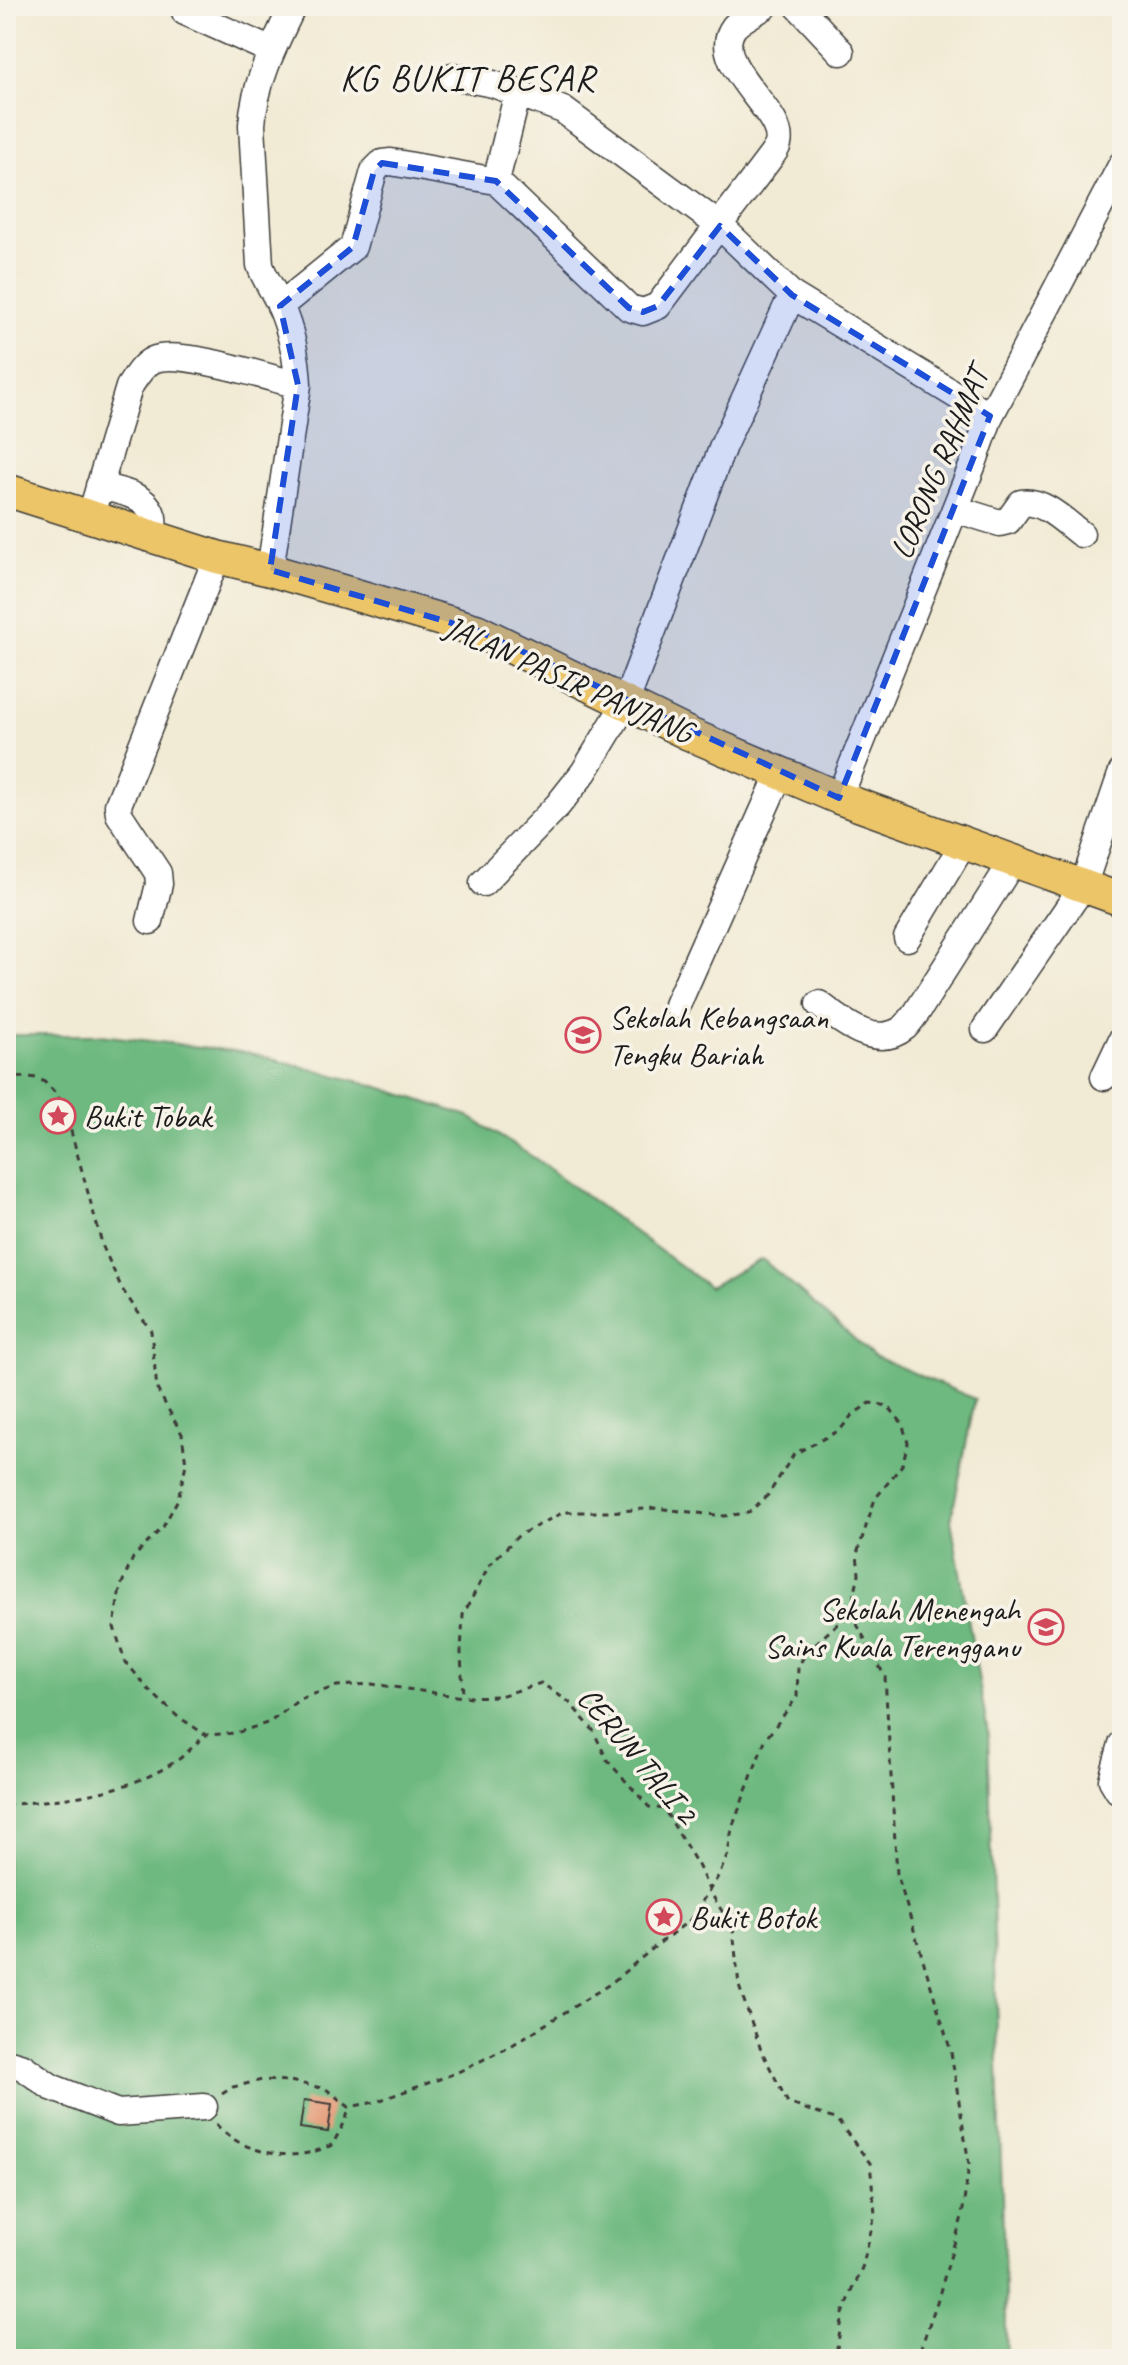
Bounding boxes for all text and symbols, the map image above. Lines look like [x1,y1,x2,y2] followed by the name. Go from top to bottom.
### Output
[340,55,599,101] district label: KG BUKIT BESAR
[881,355,1001,565] street label: LORONG RAHMAT
[436,605,702,754] street label: JALAN PASIR PANJANG
[609,997,829,1075] place label: Sekolah Kebangsaan Tengku Bariah
[564,1016,602,1054] school or university icon: Sekolah Kebangsaan Tengku Bariah
[84,1096,214,1137] place label: Bukit Tobak
[39,1097,77,1135] place icon: Bukit Tobak
[764,1589,1022,1667] place label: Sekolah Menengah Sains Kuala Terengganu
[1027,1608,1065,1646] school or university icon: Sekolah Menengah Sains Kuala Terengganu
[568,1678,709,1834] street label: CERUN TALI 2
[690,1897,818,1938] place label: Bukit Botok
[645,1898,683,1936] place icon: Bukit Botok

